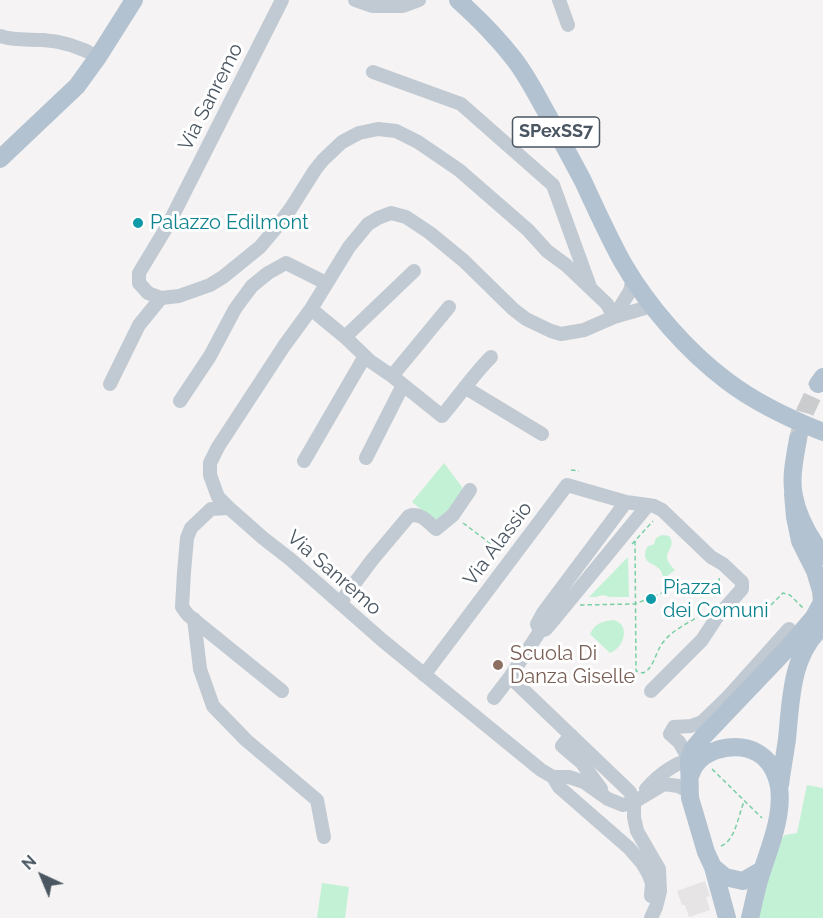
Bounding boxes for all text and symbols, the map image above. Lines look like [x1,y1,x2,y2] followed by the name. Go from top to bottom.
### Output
[174,39,248,155] street label: Via Sanremo
[512,117,600,147] road number: SPexSS7
[150,211,309,235] place label: Palazzo Edilmont
[131,216,145,230] marker: Palazzo Edilmont
[459,497,537,591] street label: Via Alassio
[282,525,386,621] street label: Via Sanremo
[663,576,769,623] place label: Piazza dei Comuni
[644,592,658,606] marker: Piazza dei Comuni
[510,642,635,689] place label: Scuola Di Danza Giselle
[491,658,505,672] marker: Scuola Di Danza Giselle
[12,846,72,906] north arrow
[18,852,40,874] text: N

